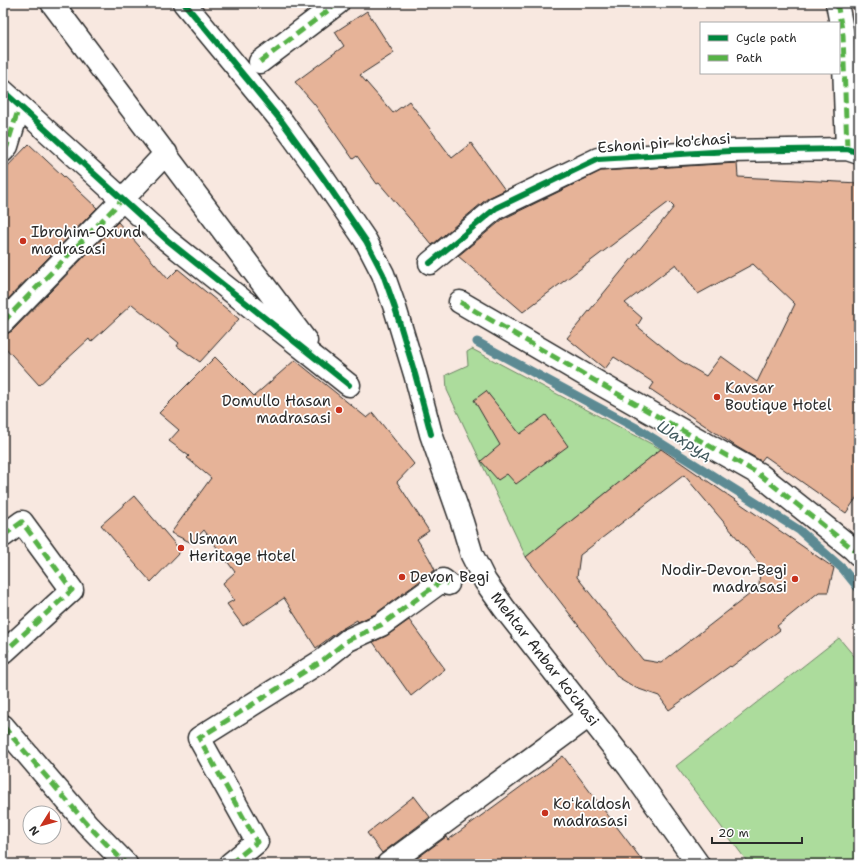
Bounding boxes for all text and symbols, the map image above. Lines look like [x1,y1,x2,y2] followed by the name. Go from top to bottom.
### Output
[700,22,840,74] legend
[736,30,797,46] text: Cycle path
[736,50,762,66] text: Path
[597,128,731,158] street label: Eshoni pir ko'chasi
[31,222,142,259] place label: Ibrohim-Oxund madrasasi
[18,236,28,246] marker: Ibrohim-Oxund madrasasi
[725,378,832,415] place label: Kavsar Boutique Hotel
[222,391,331,428] place label: Domullo Hasan madrasasi
[712,392,722,402] marker: Kavsar Boutique Hotel
[334,405,344,415] marker: Domullo Hasan madrasasi
[653,415,717,466] water label: Шахруд
[189,529,296,566] place label: Usman Heritage Hotel
[176,543,186,553] marker: Usman Heritage Hotel
[661,560,787,597] place label: Nodir-Devon-Begi madrasasi
[410,567,490,587] place label: Devon Begi
[397,572,407,582] marker: Devon Begi
[790,574,800,584] marker: Nodir-Devon-Begi madrasasi
[486,588,604,730] street label: Mehtar Anbar ko'chasi
[553,794,631,831] place label: Koʻkaldosh madrasasi
[22,805,62,845] north arrow
[540,808,550,818] marker: Koʻkaldosh madrasasi
[712,819,802,845] scale bar
[26,822,43,839] text: N
[718,825,749,841] text: 20 m

